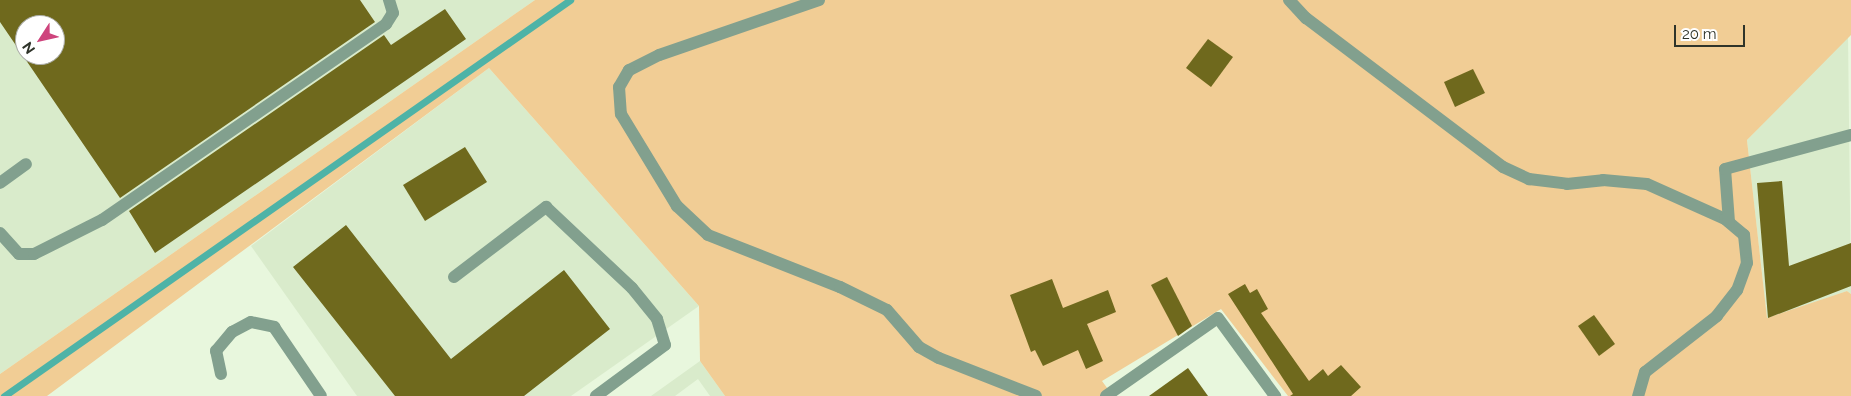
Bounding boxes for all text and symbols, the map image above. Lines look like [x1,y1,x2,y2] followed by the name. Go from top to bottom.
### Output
[15,15,65,65] north arrow
[1676,15,1747,47] scale bar
[1682,25,1717,43] text: 20 m
[19,39,38,57] text: N

